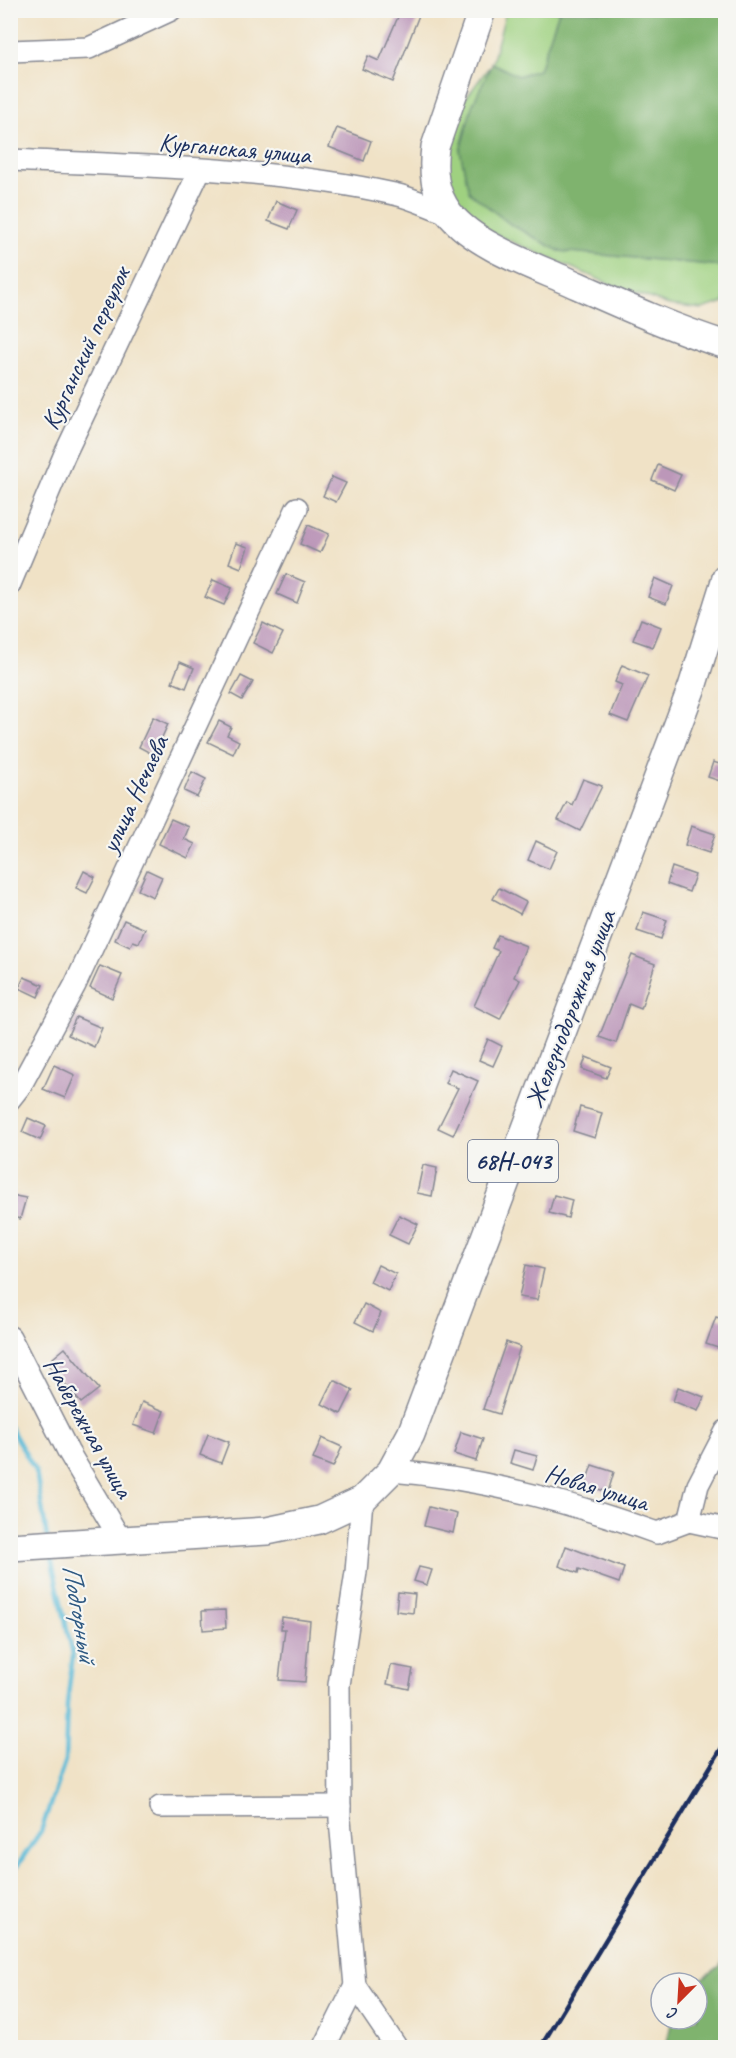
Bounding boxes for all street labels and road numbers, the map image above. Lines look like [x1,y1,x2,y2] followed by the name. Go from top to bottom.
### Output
[158,125,314,172] street label: Курганская улица
[33,259,139,435] street label: Курганский переулок
[92,729,177,860] street label: улица Нечаева
[518,904,624,1113] street label: Железнодорожная улица
[468,1140,558,1182] road number: 68Н-043
[36,1351,142,1505] street label: Набережная улица
[541,1456,655,1519] street label: Новая улица

